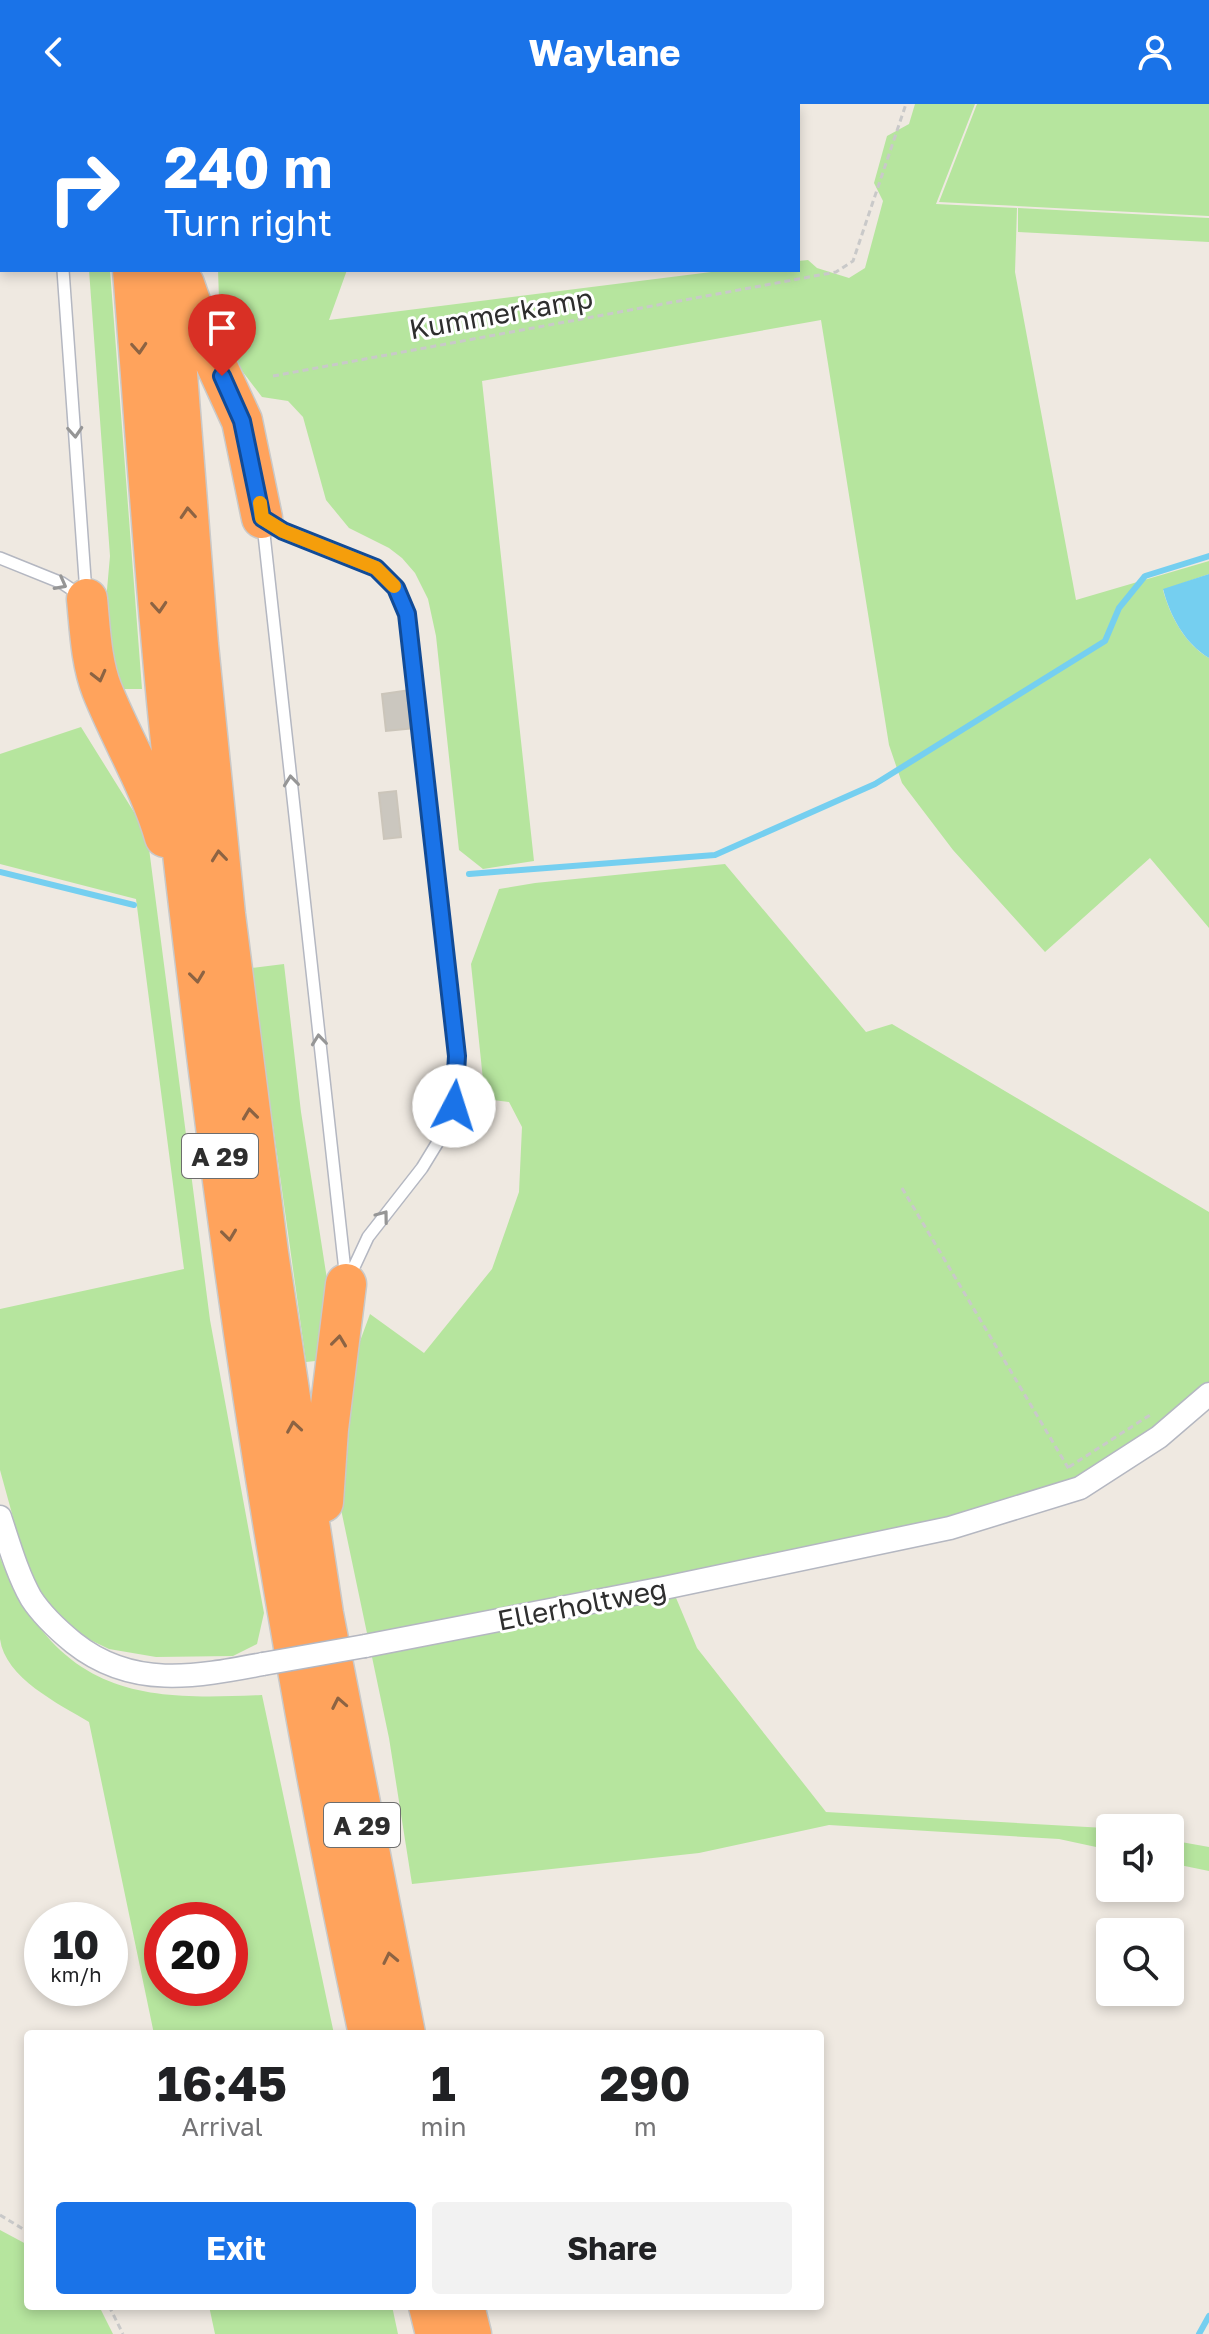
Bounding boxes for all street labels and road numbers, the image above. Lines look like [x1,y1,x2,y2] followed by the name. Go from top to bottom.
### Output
[407,281,595,345] street label: Kummerkamp
[182,1134,258,1178] road number: A 29
[495,1571,669,1637] street label: Ellerholtweg
[324,1803,400,1847] road number: A 29

